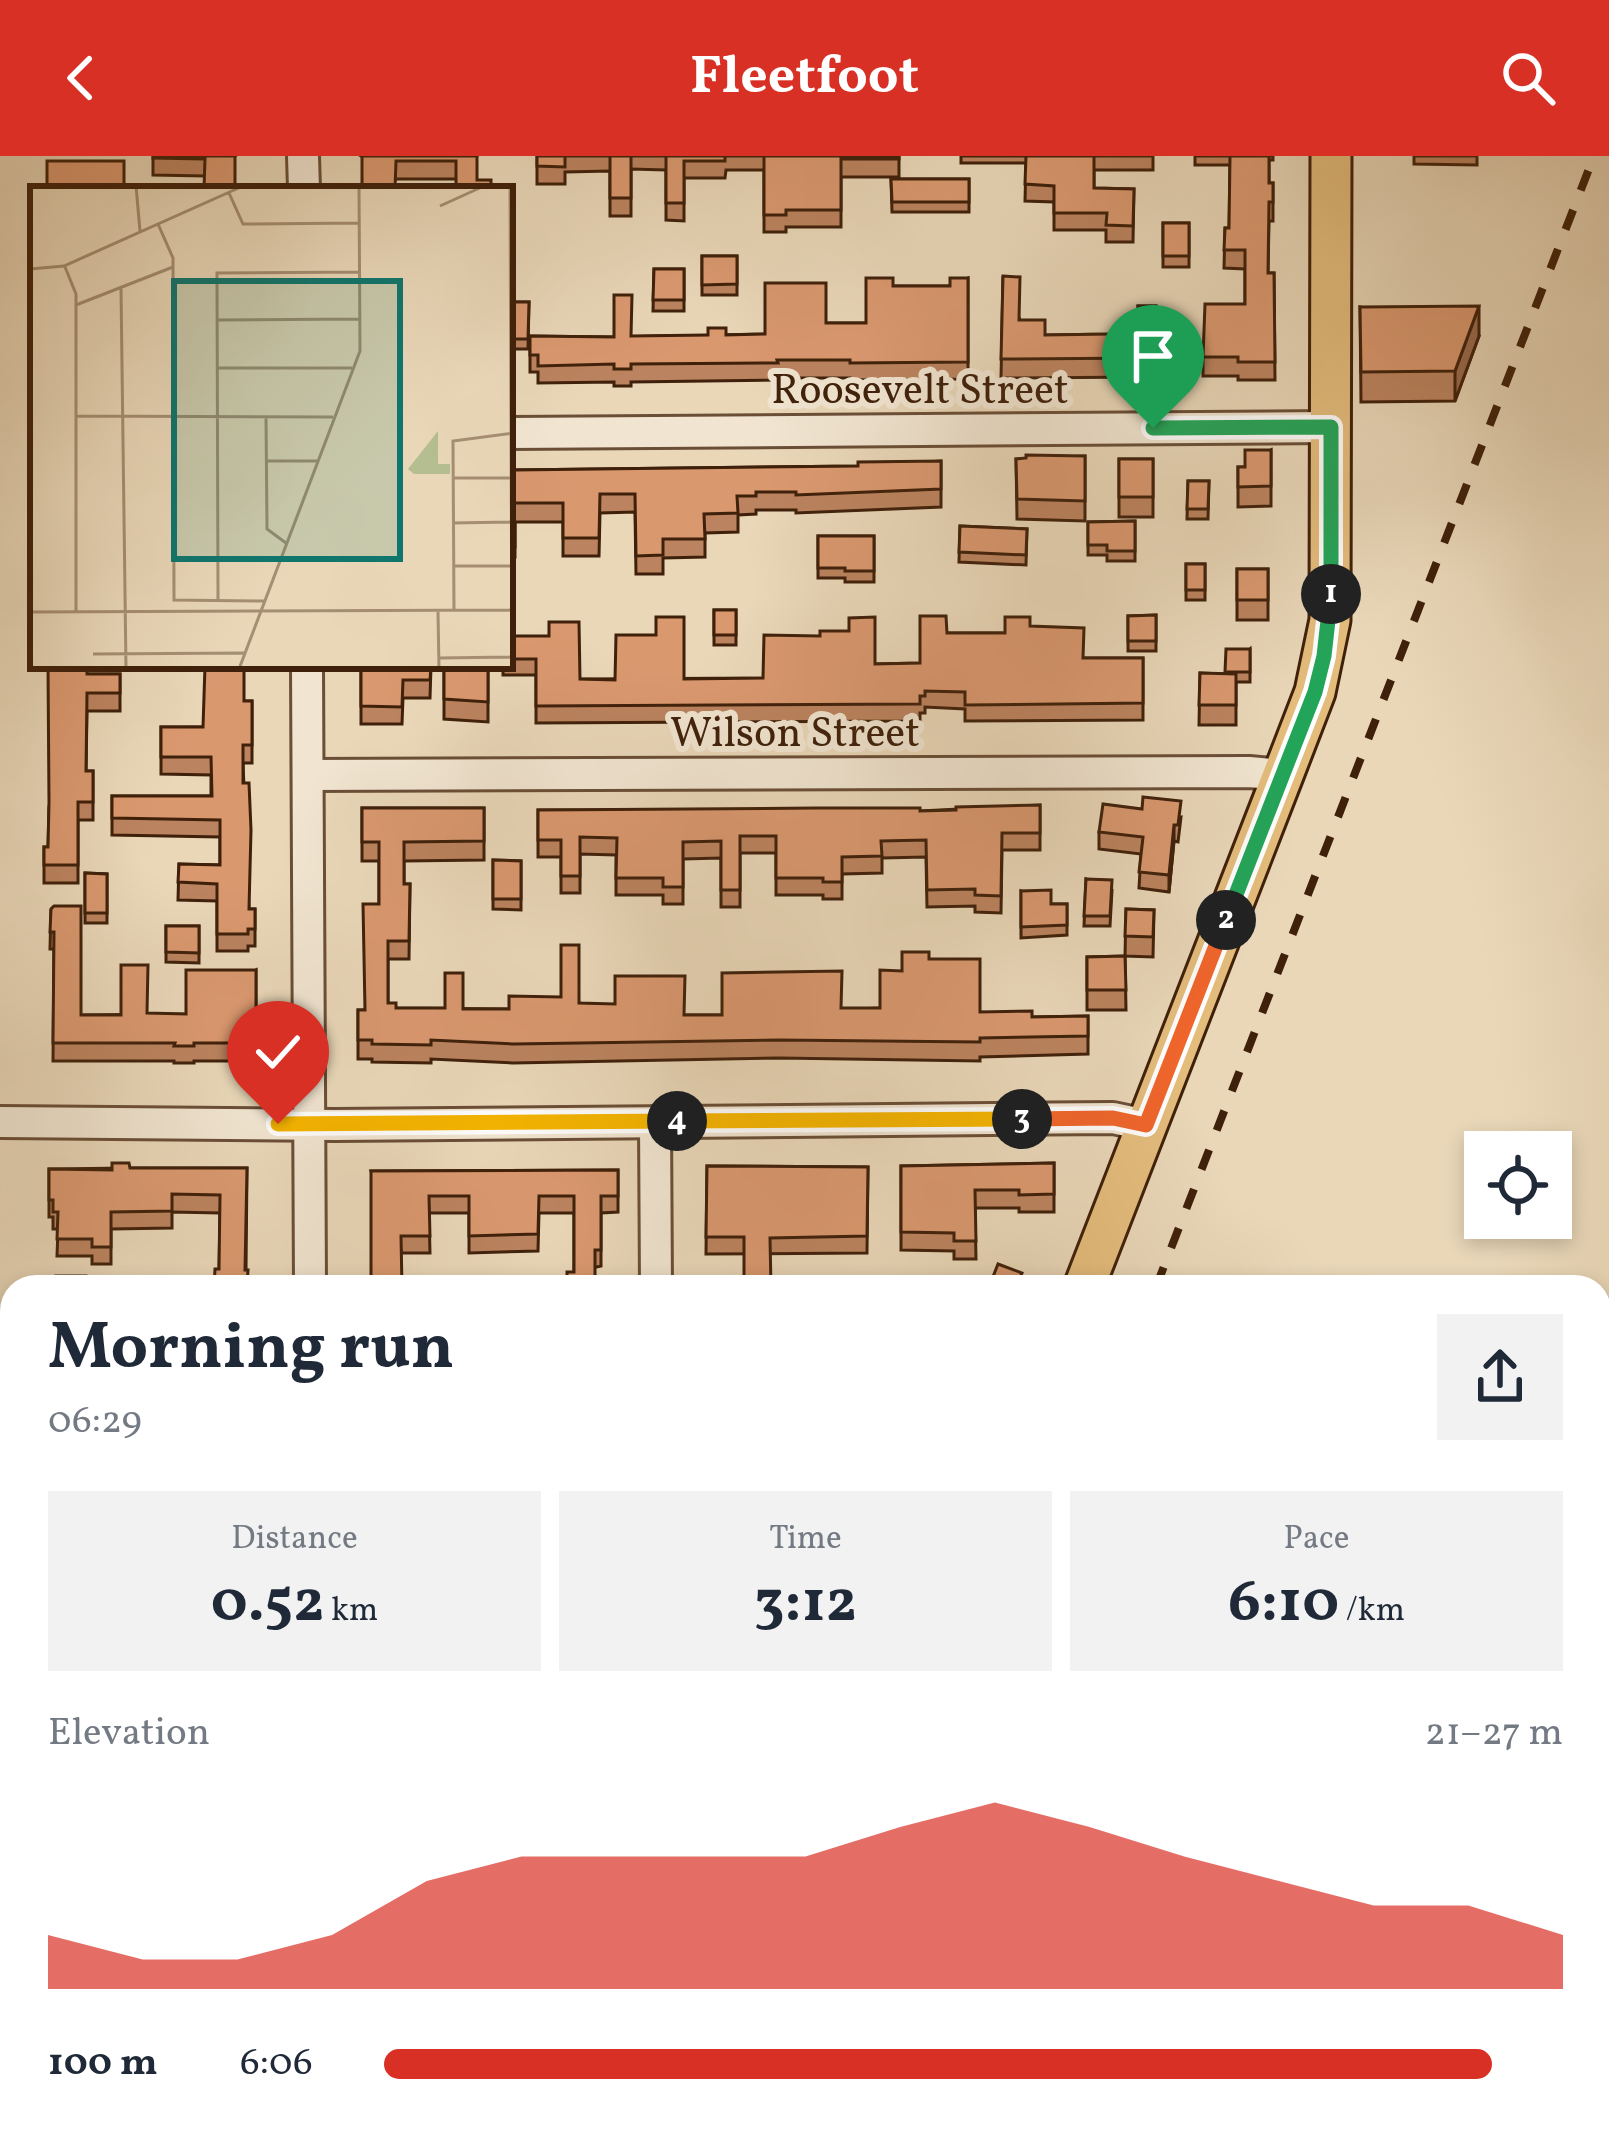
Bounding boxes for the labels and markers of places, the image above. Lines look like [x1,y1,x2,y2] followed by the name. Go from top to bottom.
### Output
[1102,305,1204,428] pin
[1301,564,1361,624] pin: 1
[1196,890,1256,950] pin: 2
[227,1001,329,1124] pin
[992,1089,1052,1149] pin: 3
[647,1091,707,1151] pin: 4

